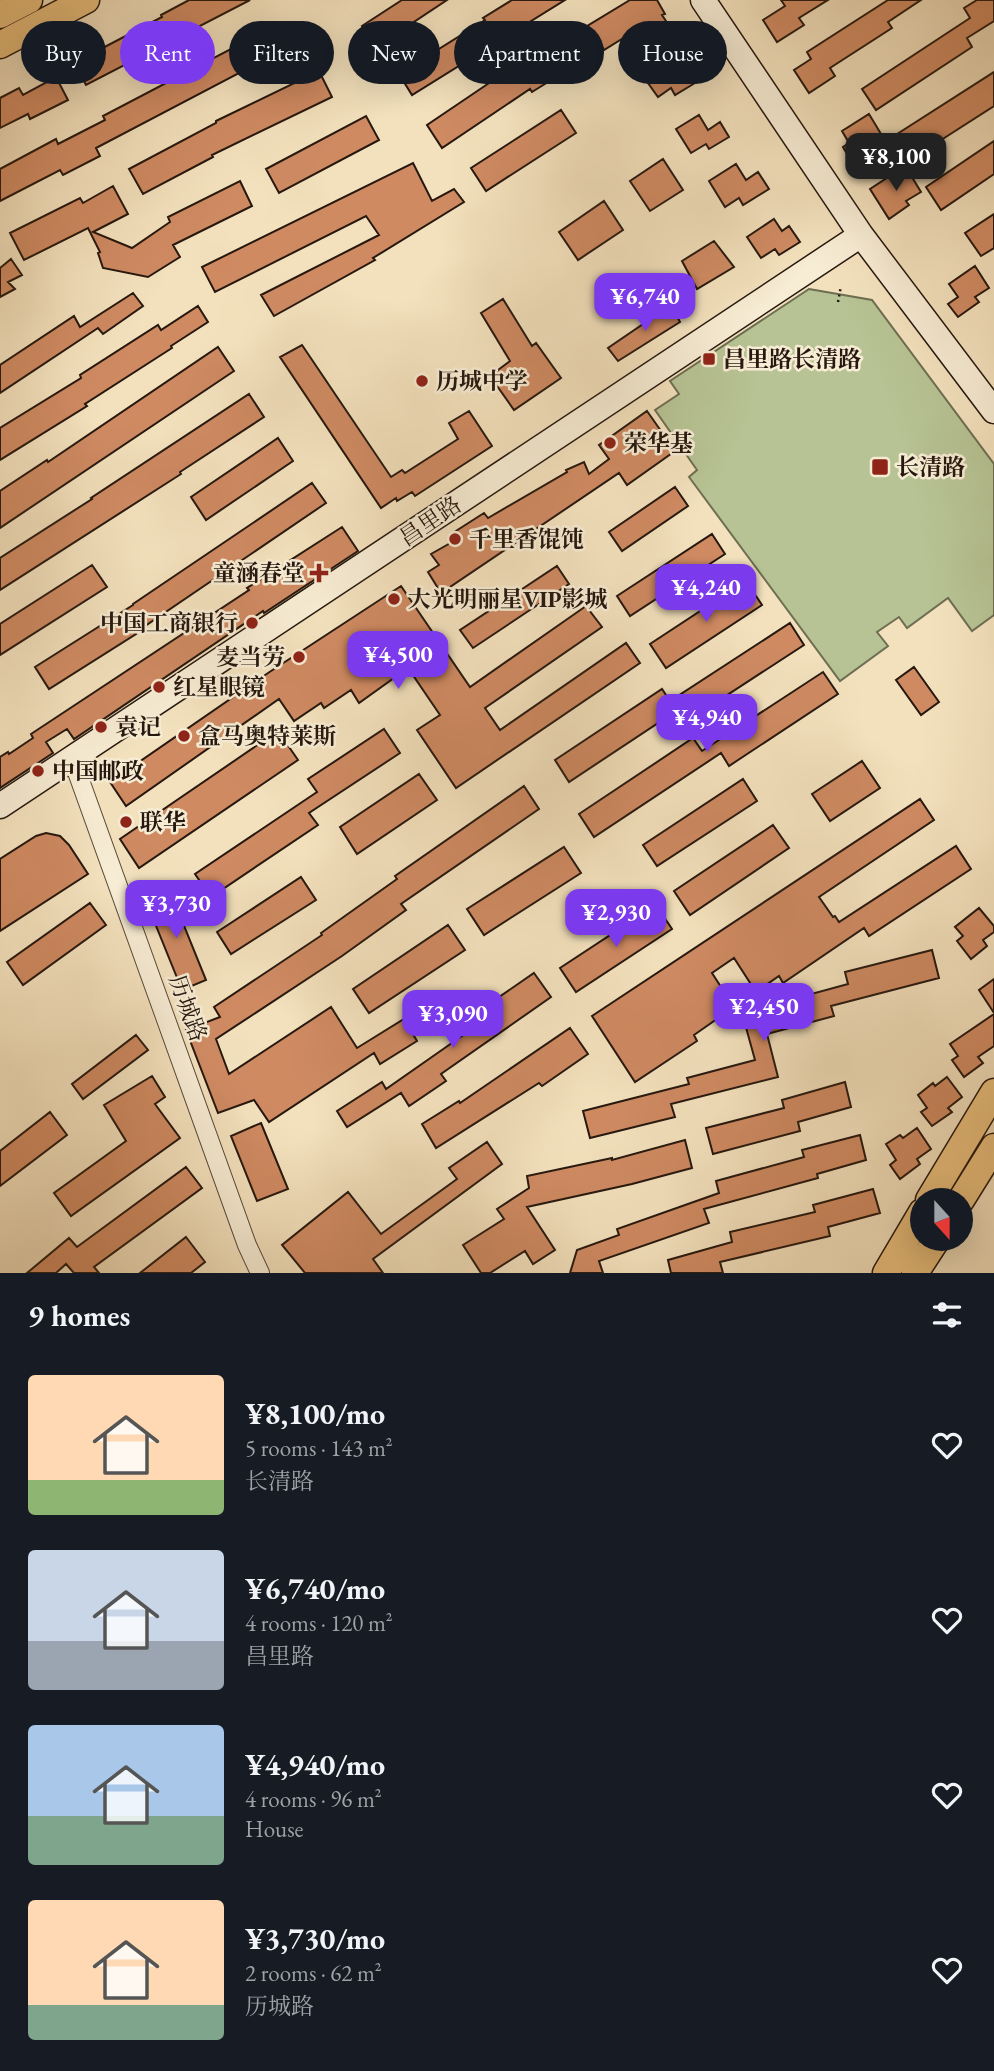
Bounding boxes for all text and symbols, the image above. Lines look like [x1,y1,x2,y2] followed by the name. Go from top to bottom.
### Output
[21,21,106,84] chip: Buy
[120,21,215,84] chip: Rent
[229,21,334,84] chip: Filters
[348,21,440,84] chip: New
[454,21,604,84] chip: Apartment
[618,21,727,84] chip: House
[839,134,953,193] pin: ¥8,100
[861,141,931,171] text: ¥8,100
[588,274,702,333] pin: ¥6,740
[610,281,680,311] text: ¥6,740
[723,344,861,374] place label: 昌里路长清路
[701,351,717,367] marker: 昌里路长清路
[436,366,528,396] place label: 历城中学
[414,373,430,389] marker: 历城中学
[624,428,693,458] place label: 荣华基
[602,435,618,451] marker: 荣华基
[896,452,965,482] place label: 长清路
[870,457,890,477] marker: 长清路
[393,489,467,553] street label: 昌里路
[469,524,584,554] place label: 千里香馄饨
[447,531,463,547] marker: 千里香馄饨
[213,558,305,588] place label: 童涵春堂
[649,564,763,624] pin: ¥4,240
[311,565,327,581] marker: 童涵春堂
[671,572,741,602] text: ¥4,240
[408,584,608,614] place label: 大光明丽星VIP影城
[386,591,402,607] marker: 大光明丽星VIP影城
[100,608,238,638] place label: 中国工商银行
[244,615,260,631] marker: 中国工商银行
[341,632,455,691] pin: ¥4,500
[363,639,433,669] text: ¥4,500
[216,642,285,672] place label: 麦当劳
[291,649,307,665] marker: 麦当劳
[173,672,265,702] place label: 红星眼镜
[151,679,167,695] marker: 红星眼镜
[650,694,764,754] pin: ¥4,940
[672,702,742,732] text: ¥4,940
[115,712,161,742] place label: 袁记
[93,719,109,735] marker: 袁记
[198,721,336,751] place label: 盒马奥特莱斯
[176,728,192,744] marker: 盒马奥特莱斯
[52,756,144,786] place label: 中国邮政
[30,763,46,779] marker: 中国邮政
[140,807,186,837] place label: 联华
[118,814,134,830] marker: 联华
[119,880,233,940] pin: ¥3,730
[141,888,211,918] text: ¥3,730
[559,890,673,949] pin: ¥2,930
[581,897,651,927] text: ¥2,930
[162,970,214,1046] street label: 历城路
[707,984,821,1043] pin: ¥2,450
[396,990,510,1050] pin: ¥3,090
[729,991,799,1021] text: ¥2,450
[418,998,488,1028] text: ¥3,090
[910,1188,973,1251] north arrow
[910,1188,973,1251] map controls
[28,1296,130,1335] text: 9 homes
[928,1296,966,1334] icon: filters
[245,1394,385,1433] text: ¥8,100/mo
[84,1403,168,1487] icon: home
[928,1426,966,1464] icon: heart
[245,1433,393,1463] text: 5 rooms · 143 m²
[245,1466,314,1496] text: 长清路
[245,1569,385,1608] text: ¥6,740/mo
[84,1578,168,1662] icon: home
[928,1601,966,1639] icon: heart
[245,1608,393,1638] text: 4 rooms · 120 m²
[245,1641,314,1671] text: 昌里路
[245,1745,385,1784] text: ¥4,940/mo
[84,1753,168,1837] icon: home
[928,1776,966,1814] icon: heart
[245,1784,382,1814] text: 4 rooms · 96 m²
[245,1814,304,1844] text: House
[245,1919,385,1958] text: ¥3,730/mo
[84,1928,168,2012] icon: home
[928,1951,966,1989] icon: heart
[245,1958,382,1988] text: 2 rooms · 62 m²
[245,1991,314,2021] text: 历城路

